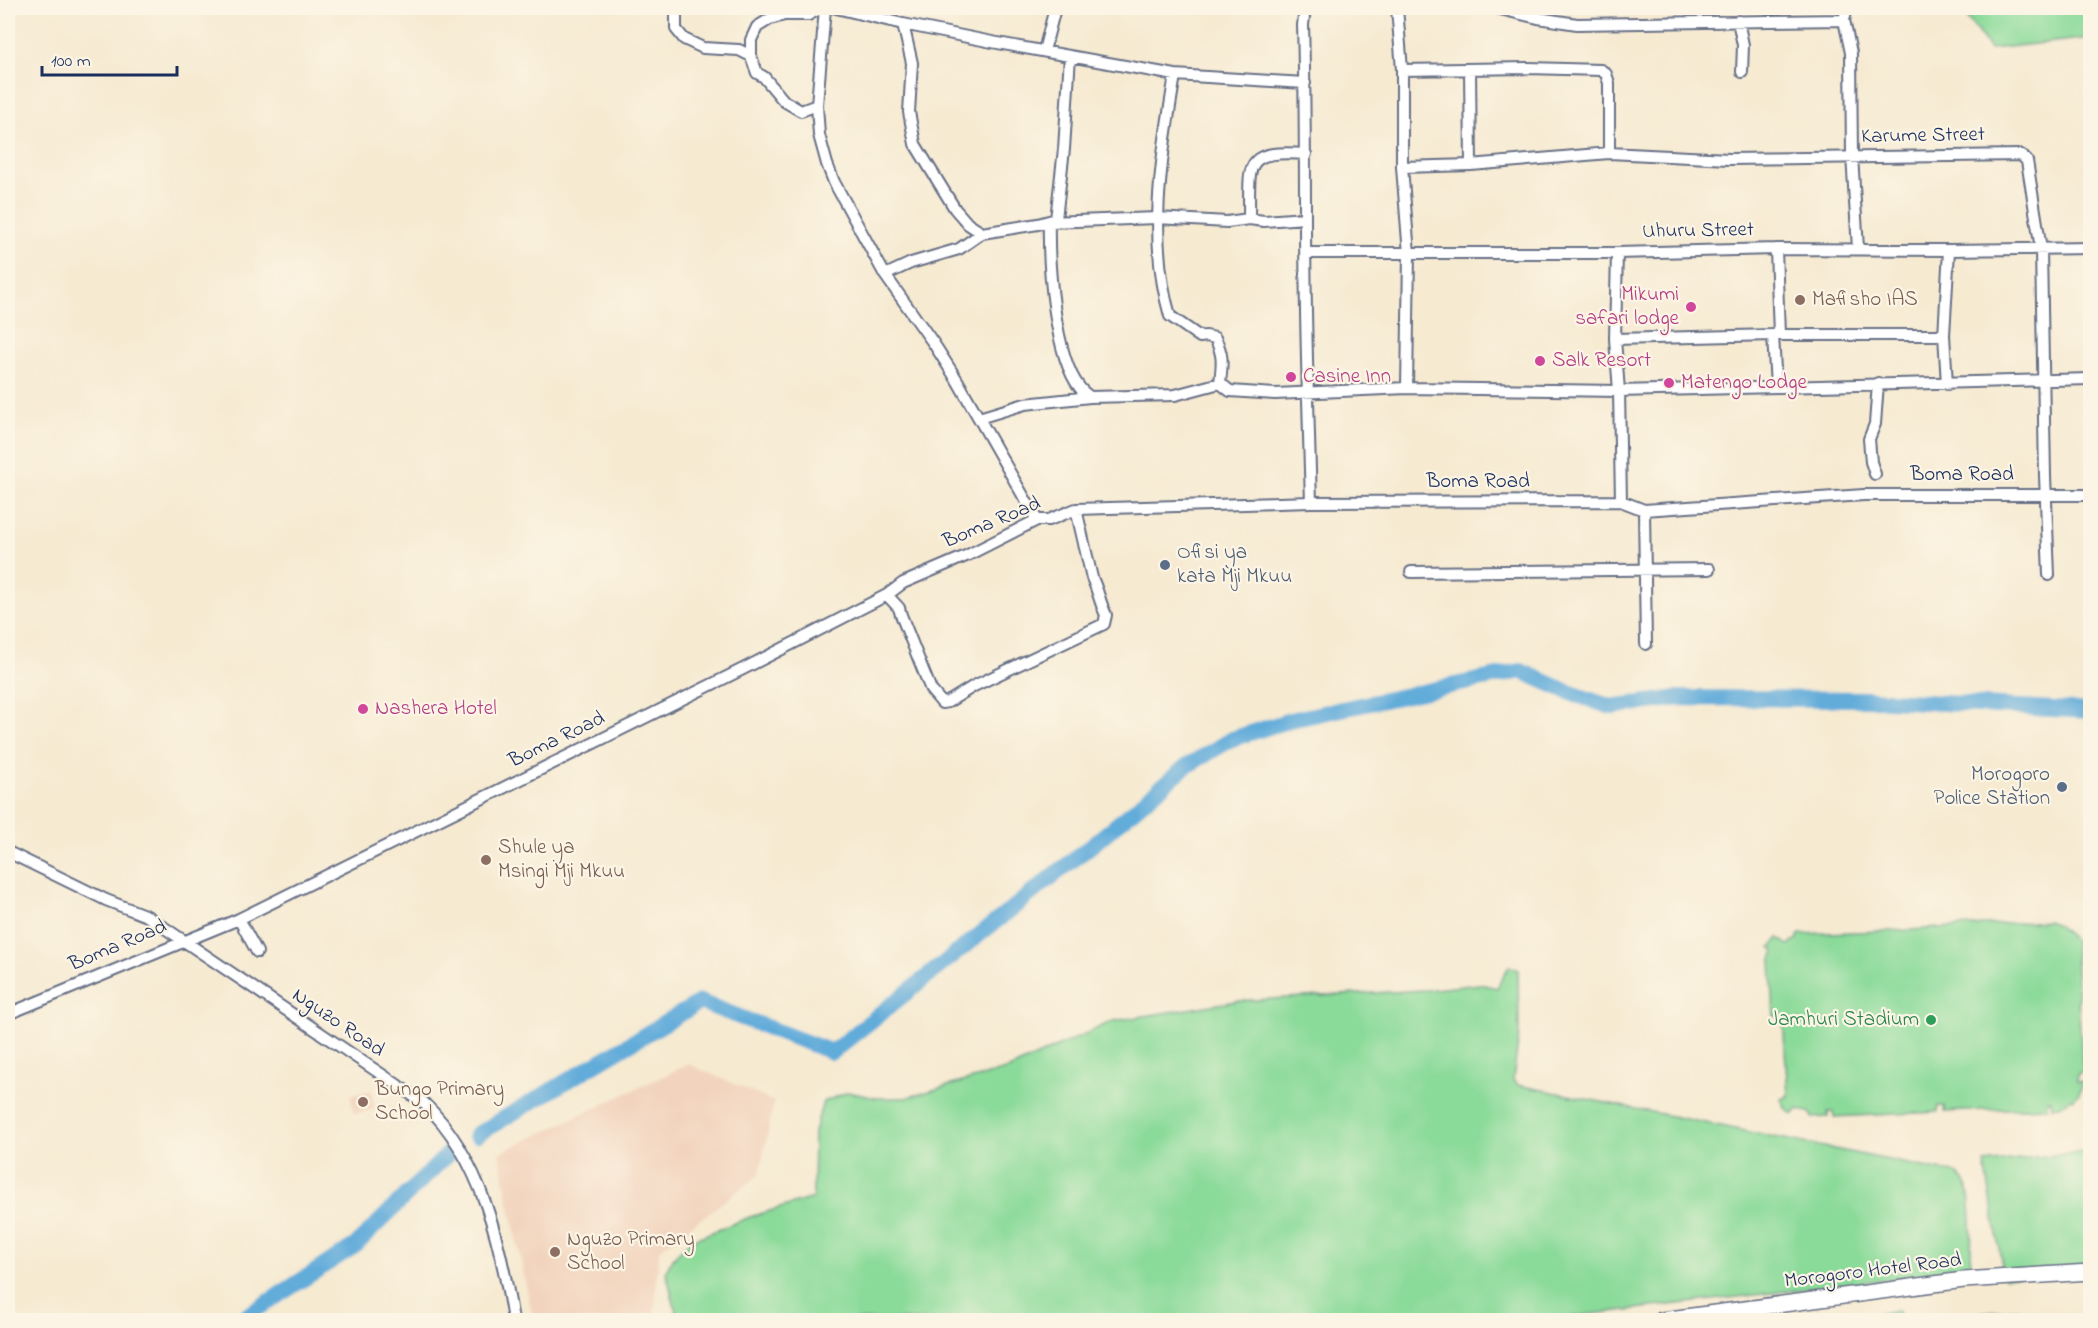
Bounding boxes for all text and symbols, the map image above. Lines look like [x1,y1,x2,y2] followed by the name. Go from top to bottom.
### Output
[42,39,177,77] scale bar
[51,49,91,75] text: 100 m
[1861,120,1985,152] street label: Karume Street
[1642,215,1754,247] street label: Uhuru Street
[1575,280,1680,336] place label: Mikumi safari lodge
[1812,285,1918,315] place label: Mafisho IAS
[1793,293,1807,307] marker: Mafisho IAS
[1684,300,1698,314] marker: Mikumi safari lodge
[1552,346,1651,376] place label: Salk Resort
[1533,354,1547,368] marker: Salk Resort
[1303,362,1391,392] place label: Casine Inn
[1681,368,1807,400] place label: Matengo Lodge
[1284,370,1298,384] marker: Casine Inn
[1662,376,1676,390] marker: Matengo Lodge
[1909,460,2014,490] street label: Boma Road
[1425,467,1530,497] street label: Boma Road
[938,489,1046,557] street label: Boma Road
[1177,538,1292,592] place label: Ofisi ya kata Mji Mkuu
[1158,558,1172,572] marker: Ofisi ya kata Mji Mkuu
[375,694,497,724] place label: Nashera Hotel
[356,702,370,716] marker: Nashera Hotel
[503,704,610,777] street label: Boma Road
[1934,760,2050,814] place label: Morogoro Police Station
[2055,780,2069,794] marker: Morogoro Police Station
[498,833,625,889] place label: Shule ya Msingi Mji Mkuu
[479,853,493,867] marker: Shule ya Msingi Mji Mkuu
[64,912,172,980] street label: Boma Road
[284,981,391,1067] street label: Nguzo Road
[1768,1005,1919,1035] place label: Jamhuri Stadium
[1924,1013,1938,1027] marker: Jamhuri Stadium
[374,1075,504,1129] place label: Bungo Primary School
[356,1095,370,1109] marker: Bungo Primary School
[567,1225,695,1279] place label: Nguzo Primary School
[548,1245,562,1259] marker: Nguzo Primary School
[1783,1245,1964,1299] street label: Morogoro Hotel Road

